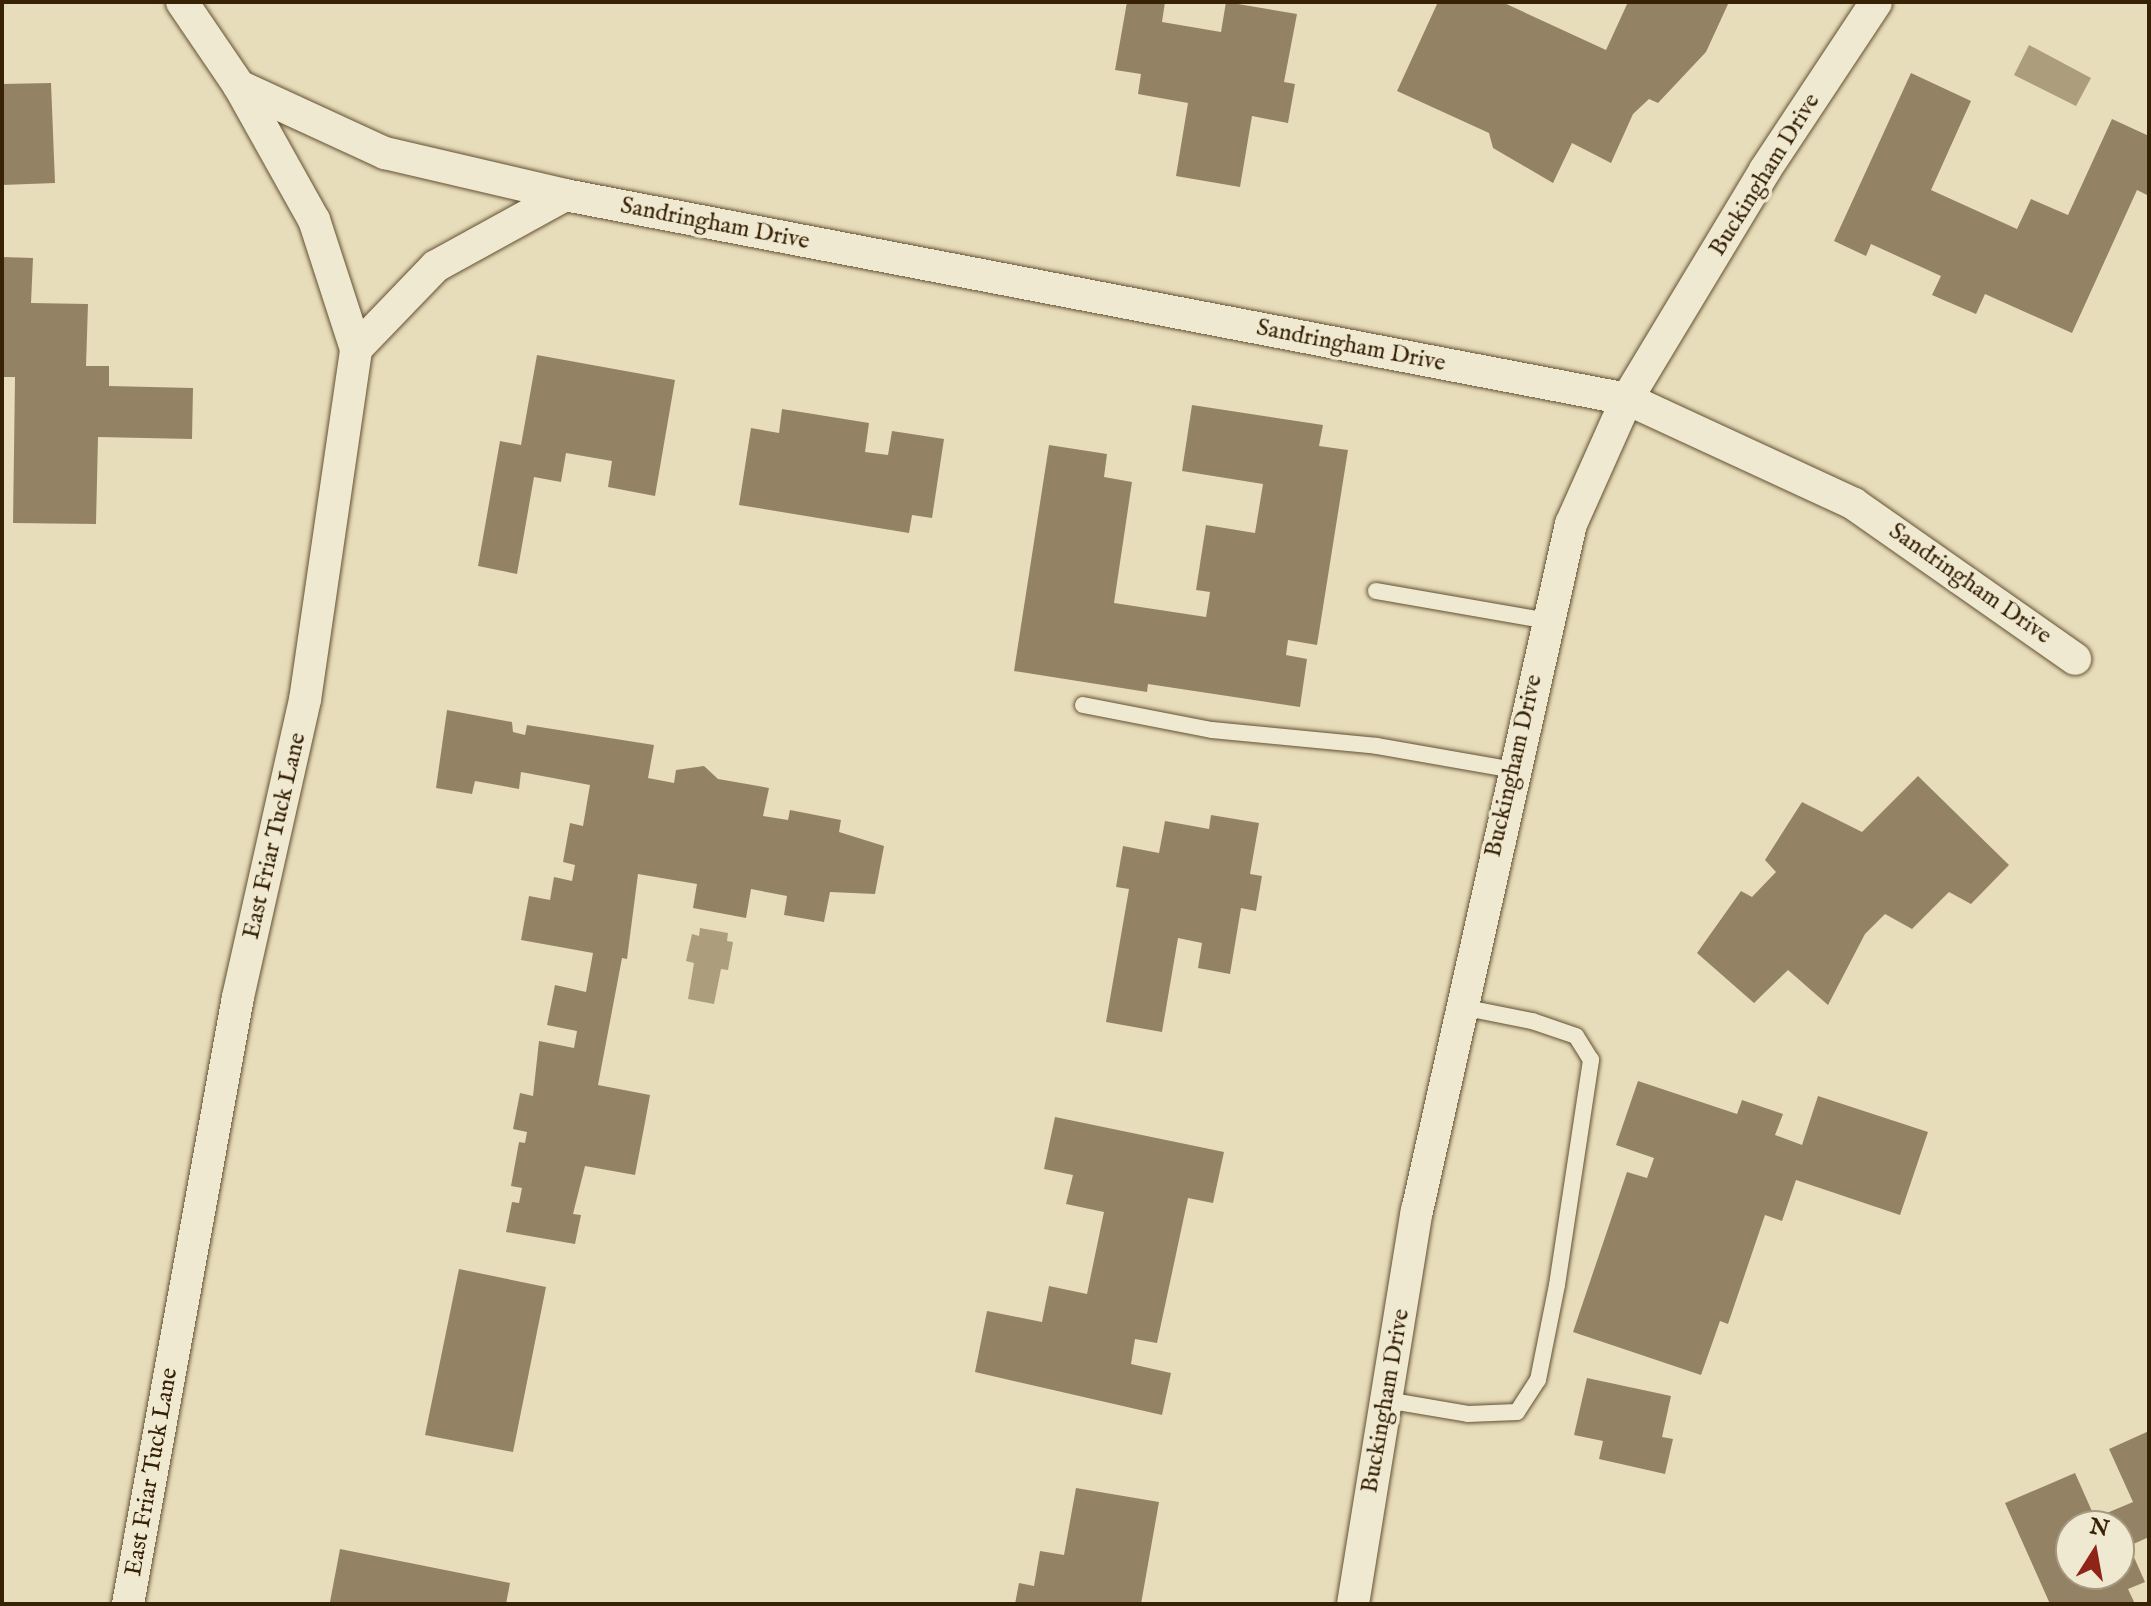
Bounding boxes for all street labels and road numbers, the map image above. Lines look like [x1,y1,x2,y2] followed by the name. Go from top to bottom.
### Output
[1703,88,1827,262] street label: Buckingham Drive
[618,192,812,256] street label: Sandringham Drive
[1254,314,1448,378] street label: Sandringham Drive
[1883,517,2057,651] street label: Sandringham Drive
[1479,672,1549,860] street label: Buckingham Drive
[237,730,313,942] street label: East Friar Tuck Lane
[1356,1307,1416,1495] street label: Buckingham Drive
[120,1366,184,1578] street label: East Friar Tuck Lane

